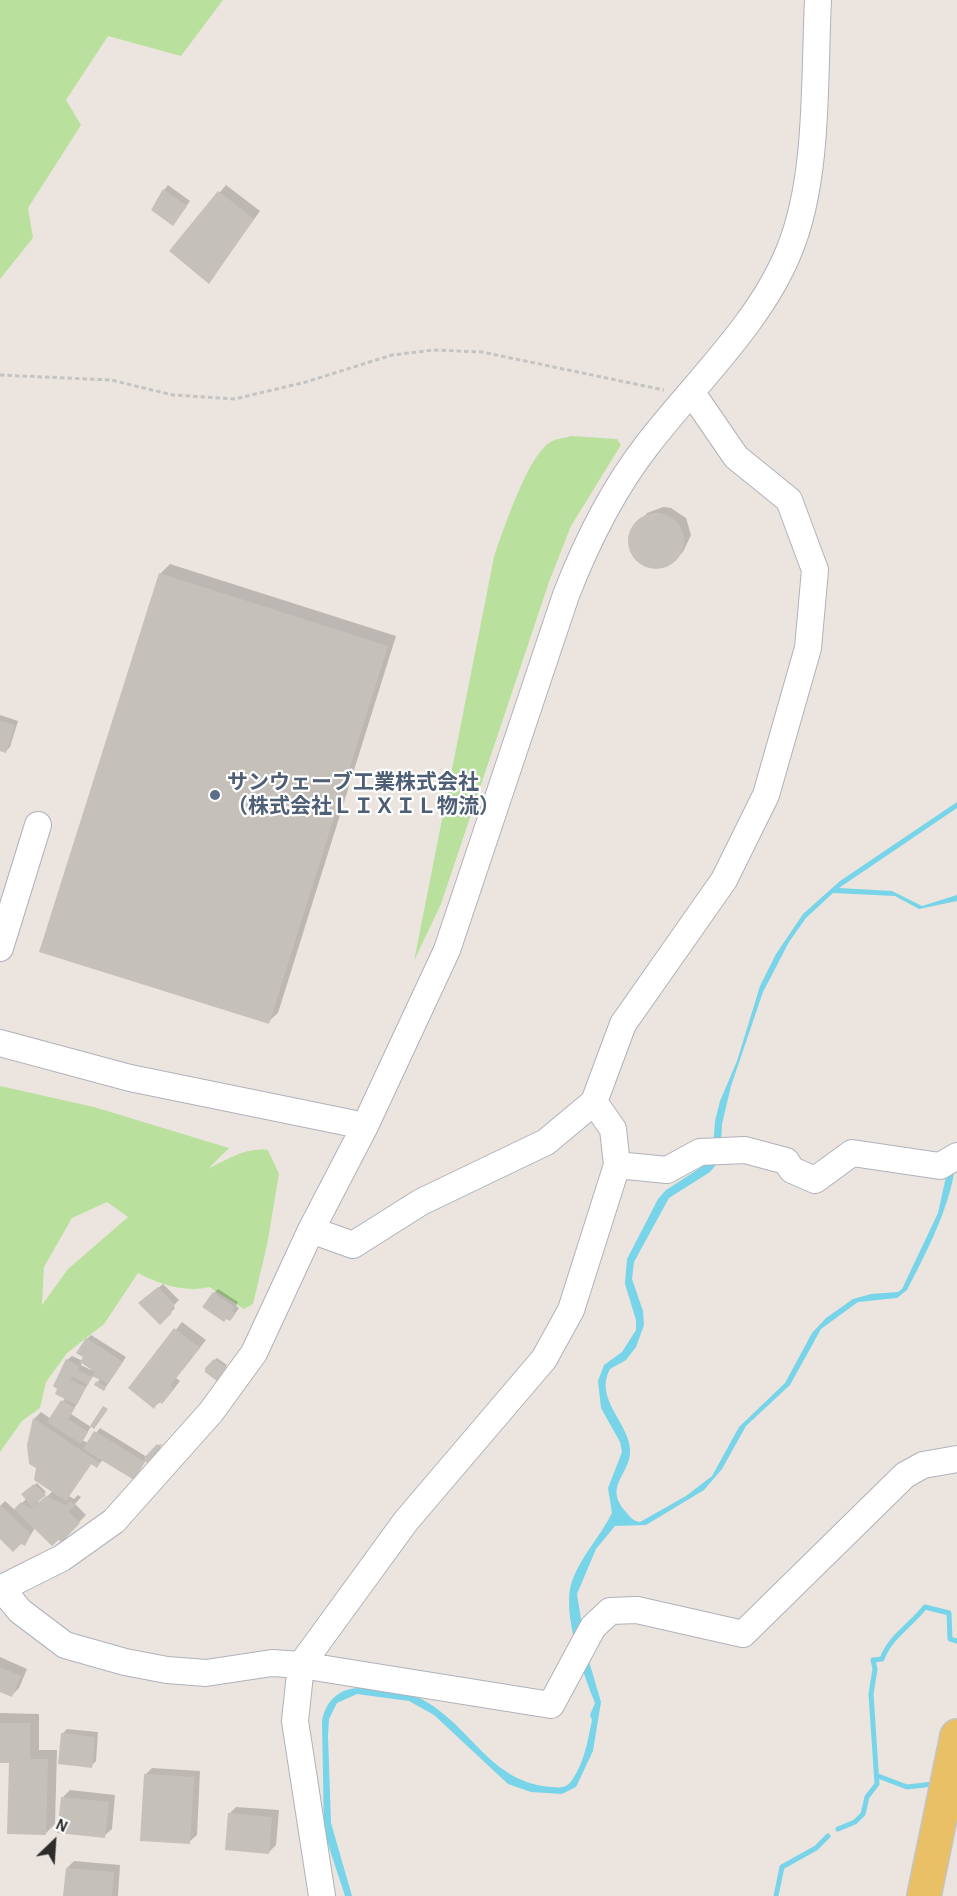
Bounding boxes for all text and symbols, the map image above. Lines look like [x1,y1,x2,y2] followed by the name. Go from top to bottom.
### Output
[227,770,500,820] place label: サンウェーブ工業株式会社 （株式会社ＬＩＸＩＬ物流）
[208,788,222,802] marker: サンウェーブ工業株式会社 （株式会社ＬＩＸＩＬ物流）
[24,1812,84,1872] north arrow
[53,1816,70,1835] text: N

